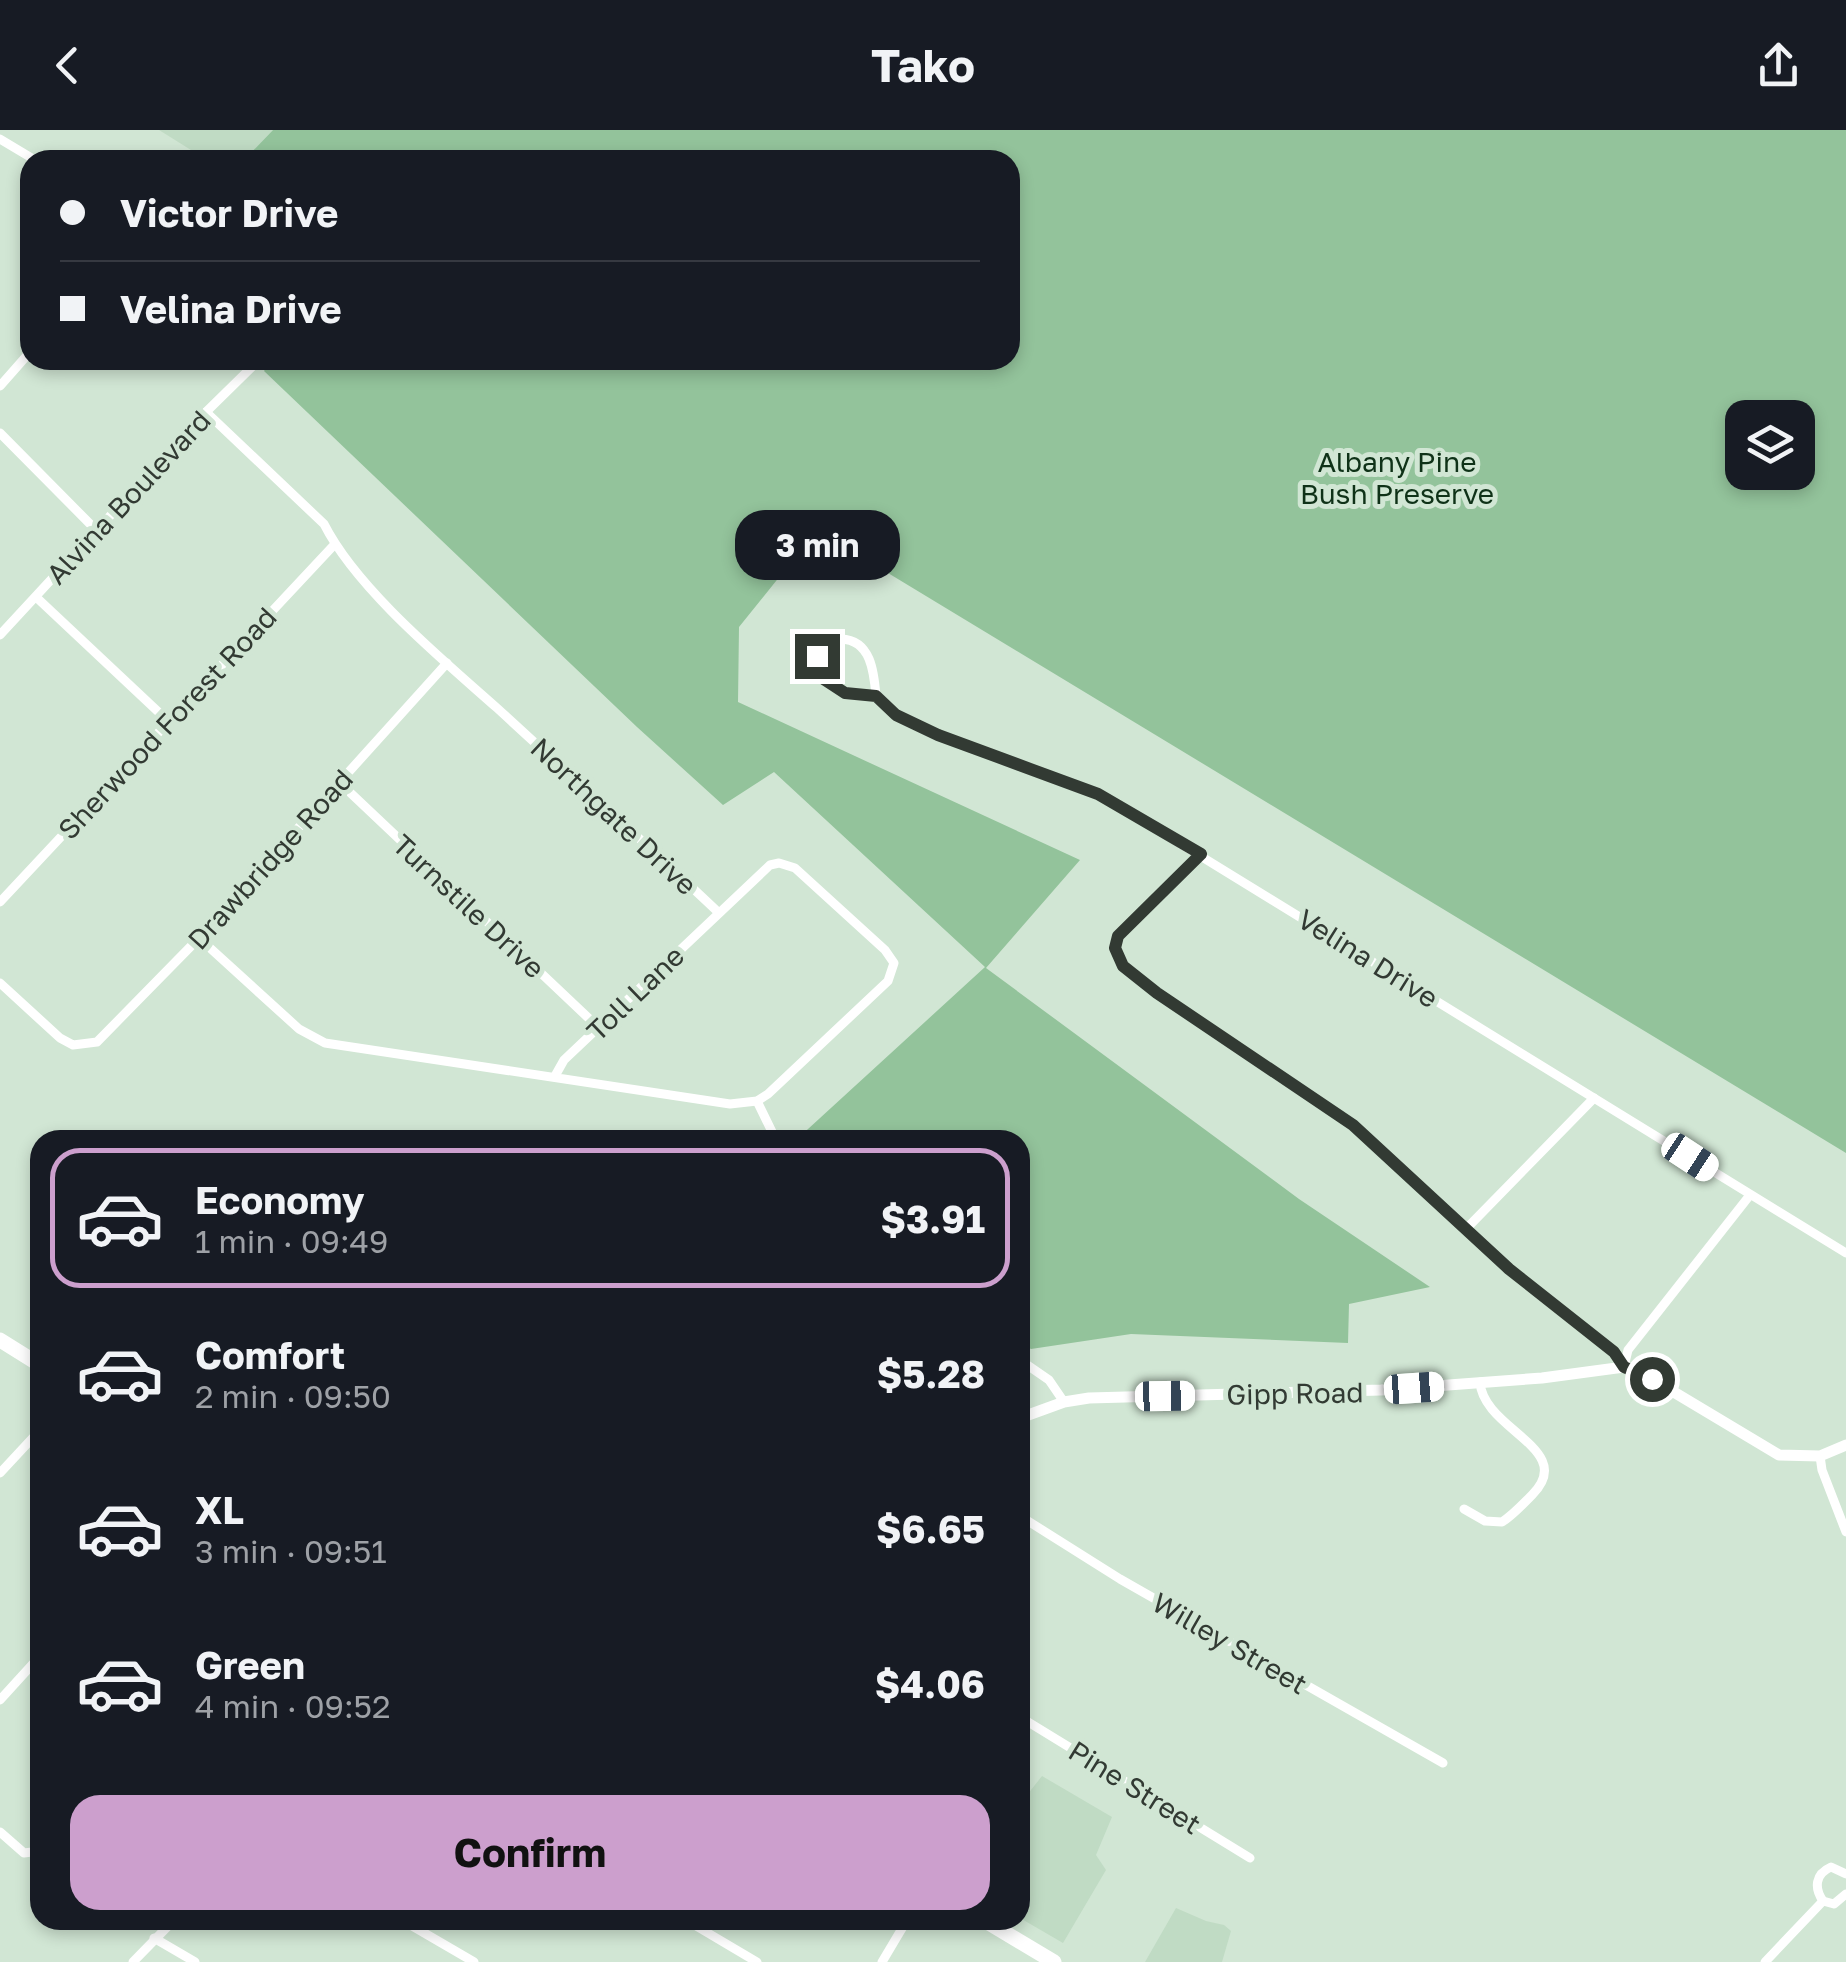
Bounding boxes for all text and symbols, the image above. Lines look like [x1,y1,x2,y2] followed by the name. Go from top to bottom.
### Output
[40,38,95,93] icon: back
[871,38,975,92] text: Tako
[1751,38,1806,93] icon: share
[120,190,338,235] text: Victor Drive
[120,286,342,331] text: Velina Drive
[1725,400,1815,490] map controls
[1725,400,1815,490] button: layers
[39,403,217,591] street label: Alvina Boulevard
[1300,445,1494,510] park label: Albany Pine Bush Preserve
[734,511,900,581] callout: 3 min
[776,526,859,564] text: 3 min
[51,600,283,846] street label: Sherwood Forest Road
[795,634,840,679] route end
[524,731,704,901] street label: Northgate Drive
[181,762,359,956] street label: Drawbridge Road
[387,828,551,984] street label: Turnstile Drive
[1292,902,1444,1014] street label: Velina Drive
[580,939,690,1047] street label: Toll Lane
[1657,1128,1723,1186] car
[75,1173,165,1263] icon: car
[195,1177,364,1222] text: Economy
[880,1196,985,1241] text: $3.91
[195,1222,388,1260] text: 1 min · 09:49
[75,1328,165,1418] icon: car
[195,1332,345,1377] text: Comfort
[877,1351,985,1396] text: $5.28
[1630,1357,1675,1402] route start
[1383,1371,1445,1405] car
[1226,1375,1364,1411] street label: Gipp Road
[195,1377,391,1415] text: 2 min · 09:50
[1135,1380,1195,1412] car
[75,1483,165,1573] icon: car
[195,1487,244,1532] text: XL
[876,1506,985,1551] text: $6.65
[195,1532,387,1570] text: 3 min · 09:51
[1147,1585,1313,1701] street label: Willey Street
[75,1638,165,1728] icon: car
[195,1642,305,1687] text: Green
[875,1661,985,1706] text: $4.06
[195,1687,391,1725] text: 4 min · 09:52
[1063,1733,1207,1841] street label: Pine Street
[70,1795,990,1910] button: Confirm

